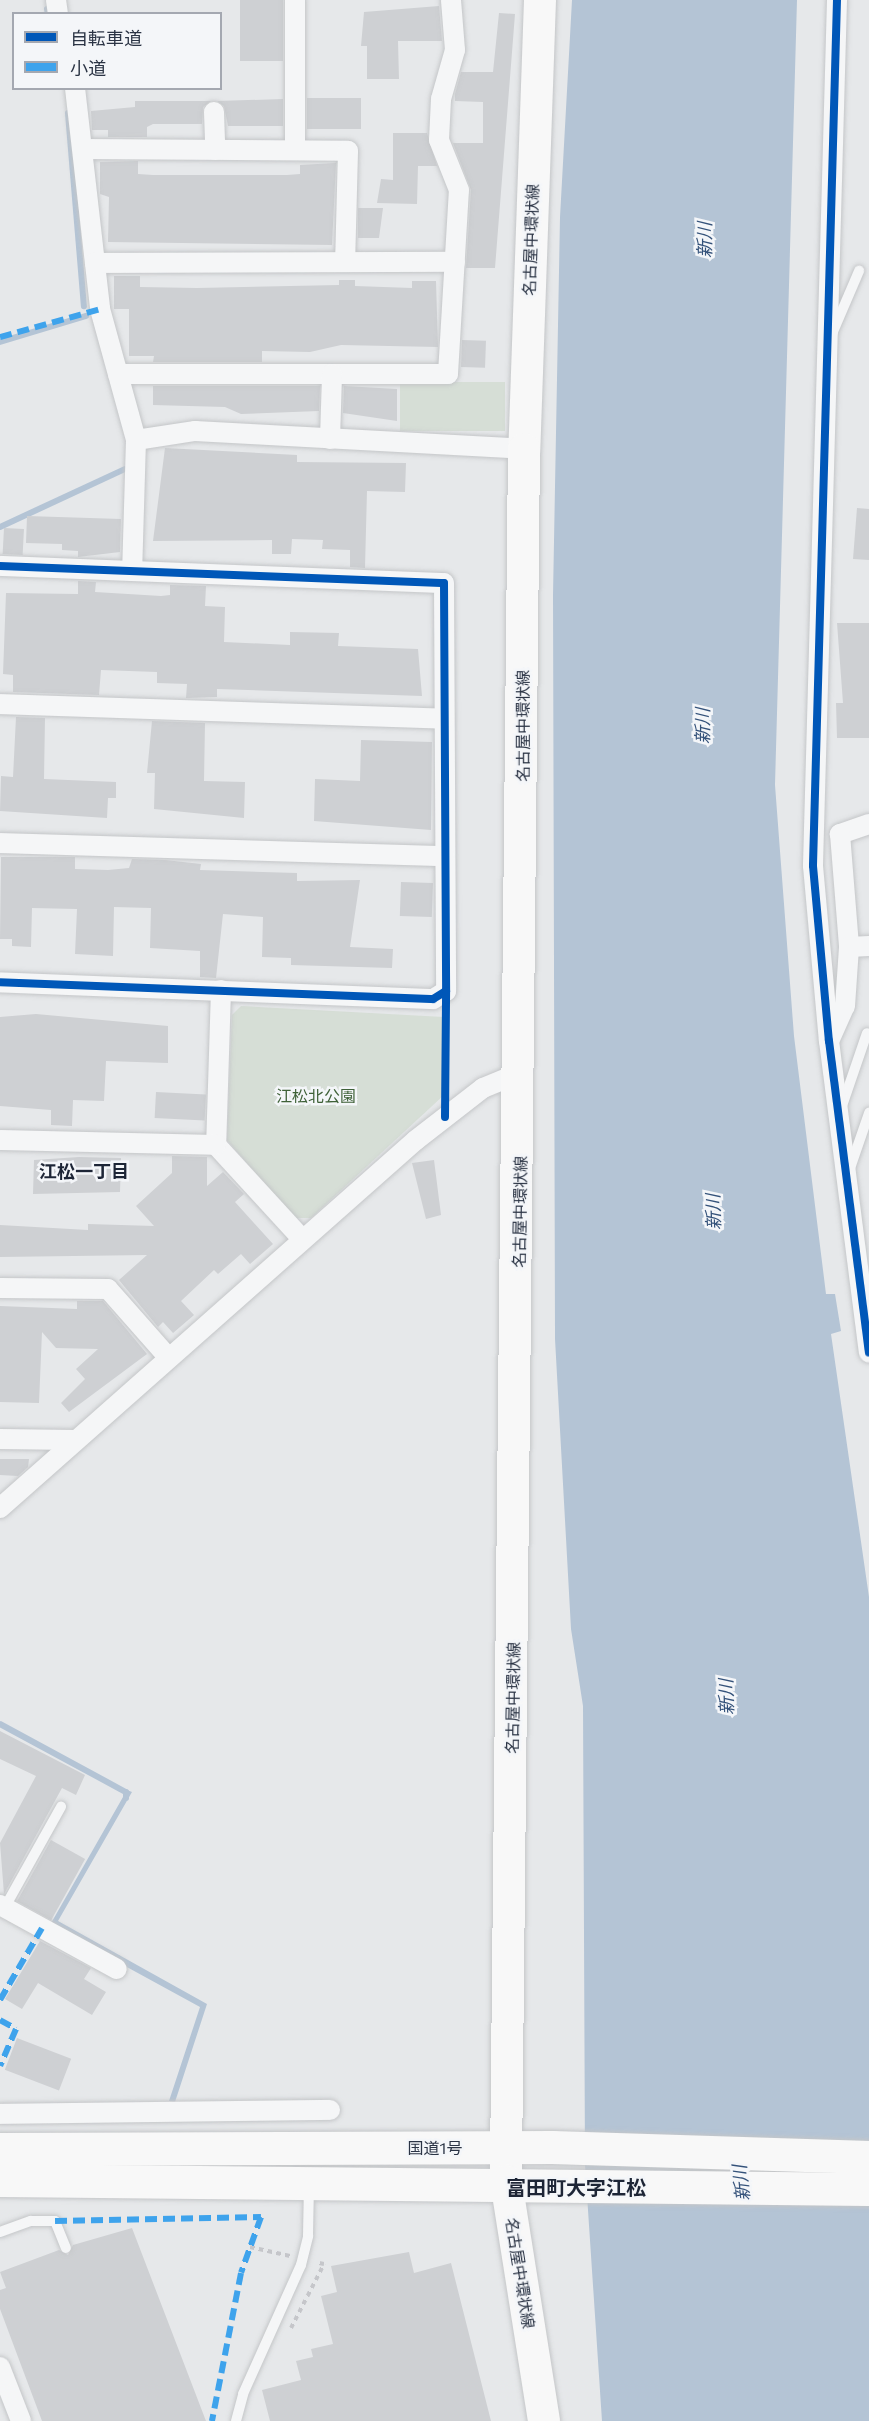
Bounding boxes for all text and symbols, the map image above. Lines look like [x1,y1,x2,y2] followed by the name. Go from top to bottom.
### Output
[12,12,222,90] legend
[70,27,142,49] text: 自転車道
[70,57,106,79] text: 小道
[519,184,543,296] street label: 名古屋中環状線
[693,222,715,258] water label: 新川
[513,670,533,782] street label: 名古屋中環状線
[691,708,713,744] water label: 新川
[276,1086,356,1106] park label: 江松北公園
[509,1156,531,1268] street label: 名古屋中環状線
[39,1160,129,1182] district label: 江松一丁目
[702,1194,724,1230] water label: 新川
[502,1642,524,1754] street label: 名古屋中環状線
[715,1679,737,1715] water label: 新川
[408,2138,462,2158] street label: 国道1号
[728,2164,754,2202] water label: 新川
[506,2175,646,2199] district label: 富田町大字江松
[502,2216,538,2330] street label: 名古屋中環状線

